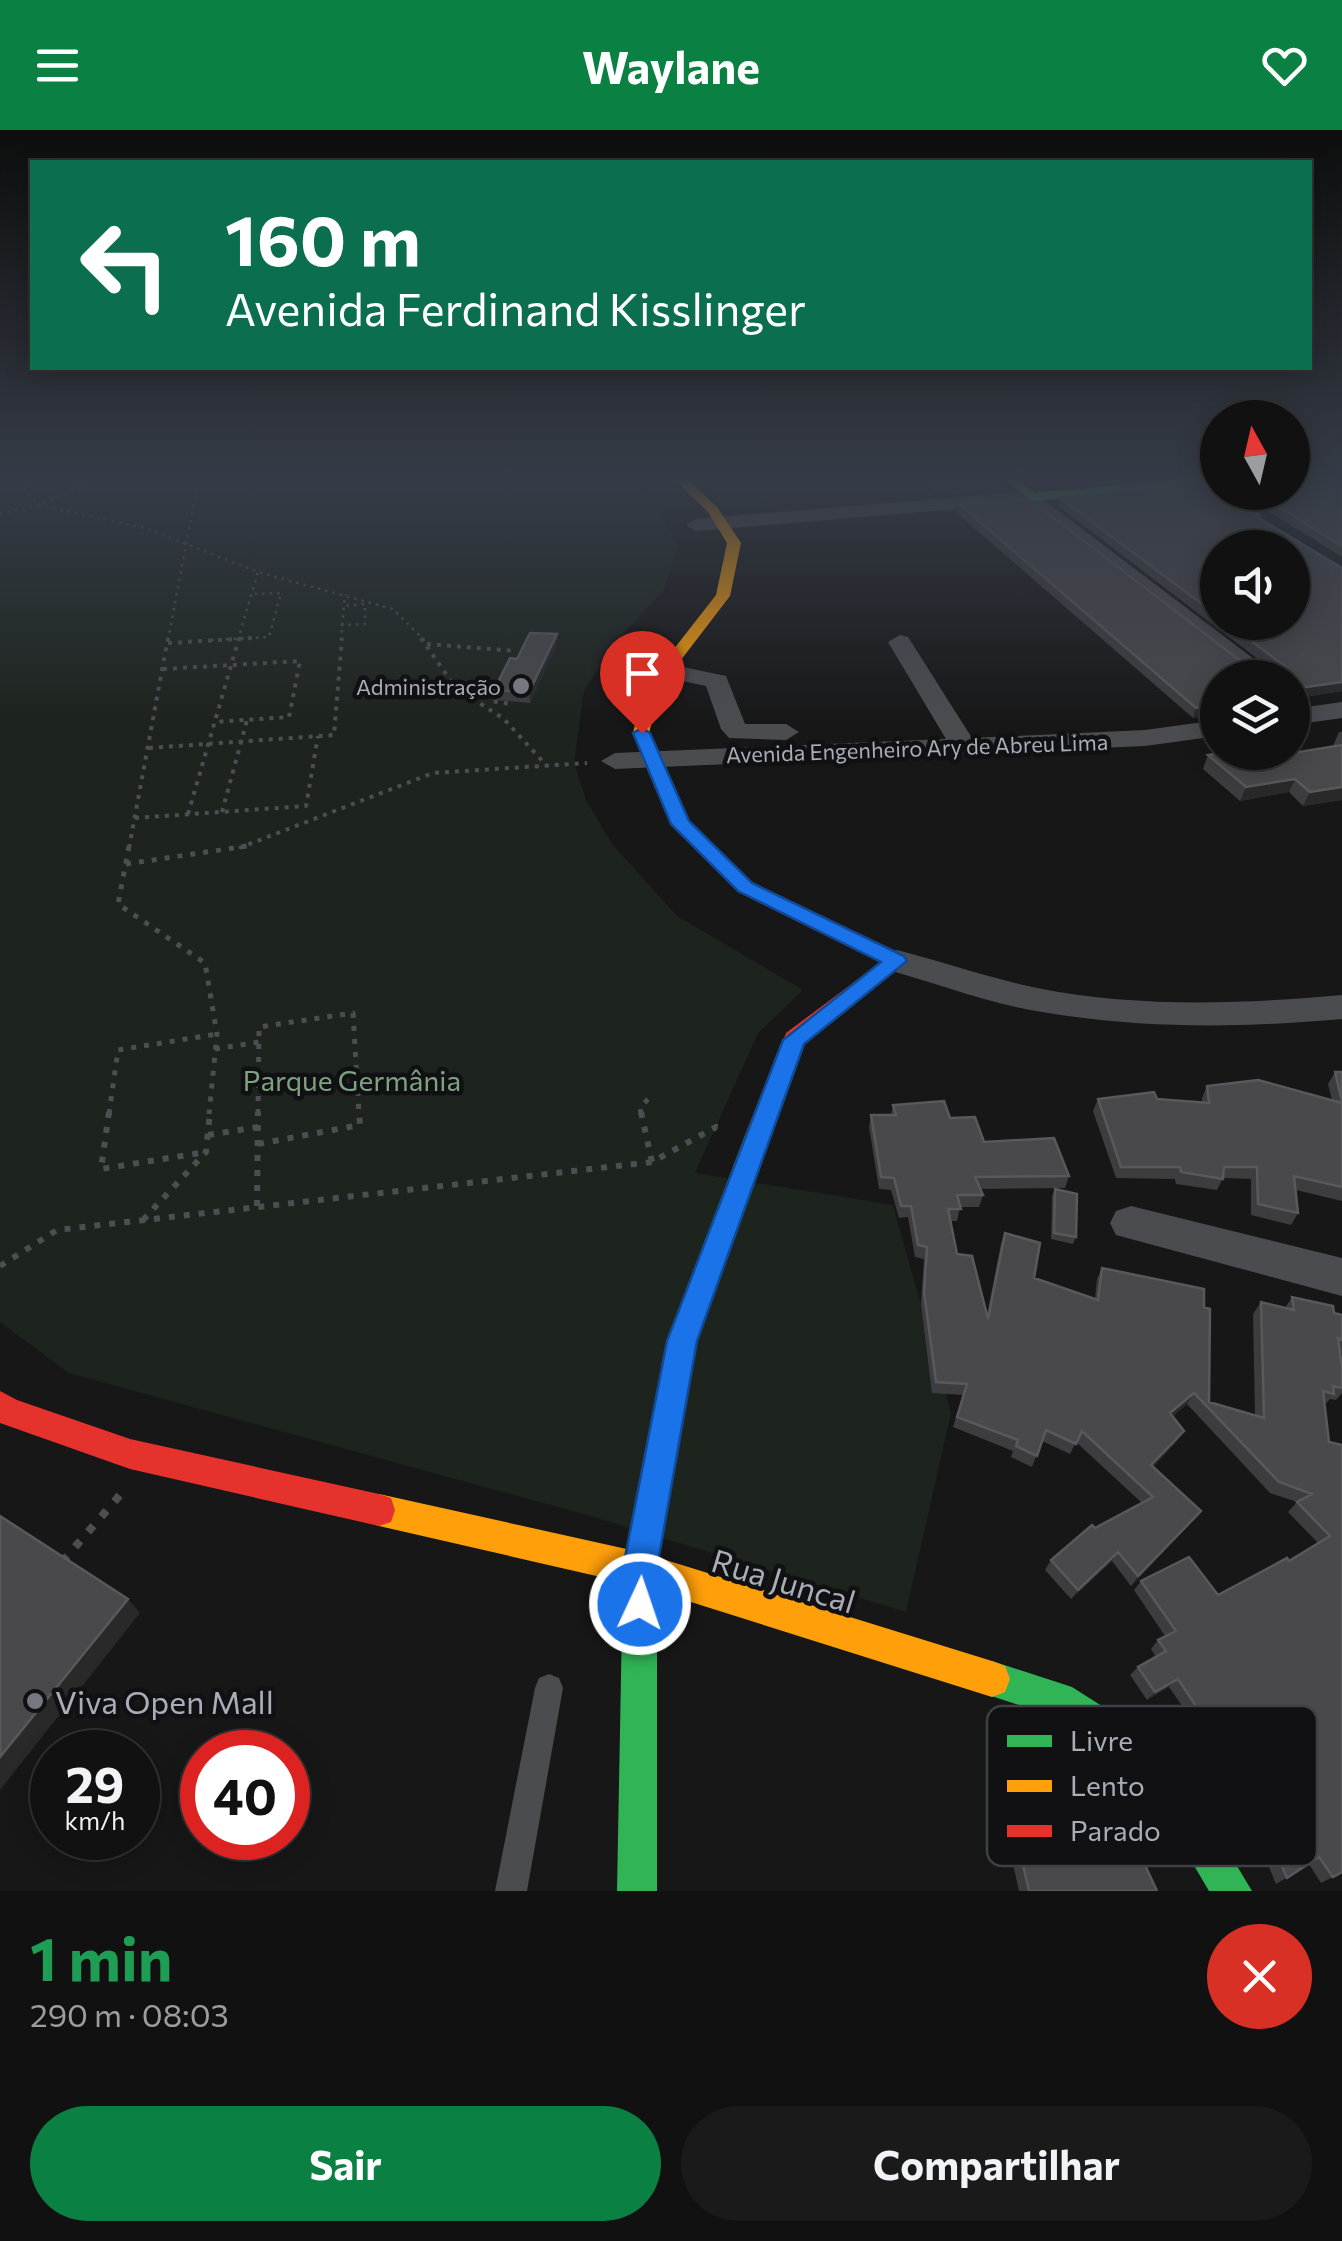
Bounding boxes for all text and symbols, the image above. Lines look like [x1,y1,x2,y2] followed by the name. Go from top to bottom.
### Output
[30,38,85,93] icon: menu
[582,38,760,93] text: Waylane
[1257,38,1312,93] icon: heart
[225,195,421,280] text: 160 m
[60,200,190,330] icon: left
[225,280,806,335] text: Avenida Ferdinand Kisslinger
[1200,400,1310,510] north arrow
[1200,400,1310,770] map controls
[1200,530,1310,640] button: sound
[600,631,685,734] pin
[615,646,670,701] icon: arrive
[1200,660,1310,770] button: layers
[356,673,501,700] place label: Administração
[510,675,532,697] marker: Administração
[725,728,1109,768] street label: Avenida Engenheiro Ary de Abreu Lima
[243,1063,461,1097] park label: Parque Germânia
[707,1539,861,1621] street label: Rua Juncal
[588,1552,692,1656] position arrow
[55,1681,274,1721] place label: Viva Open Mall
[24,1690,46,1712] marker: Viva Open Mall
[987,1706,1317,1866] legend
[1070,1723,1133,1757] text: Livre
[180,1730,310,1860] speed limit sign: 40
[65,1752,124,1813] text: 29
[1070,1768,1145,1802] text: Lento
[65,1805,125,1835] text: km/h
[1070,1813,1161,1847] text: Parado
[30,1920,172,1993] text: 1 min
[1207,1924,1312,2029] button: close
[30,1994,229,2034] text: 290 m · 08:03
[30,2106,661,2221] button: Sair
[681,2106,1312,2221] button: Compartilhar

